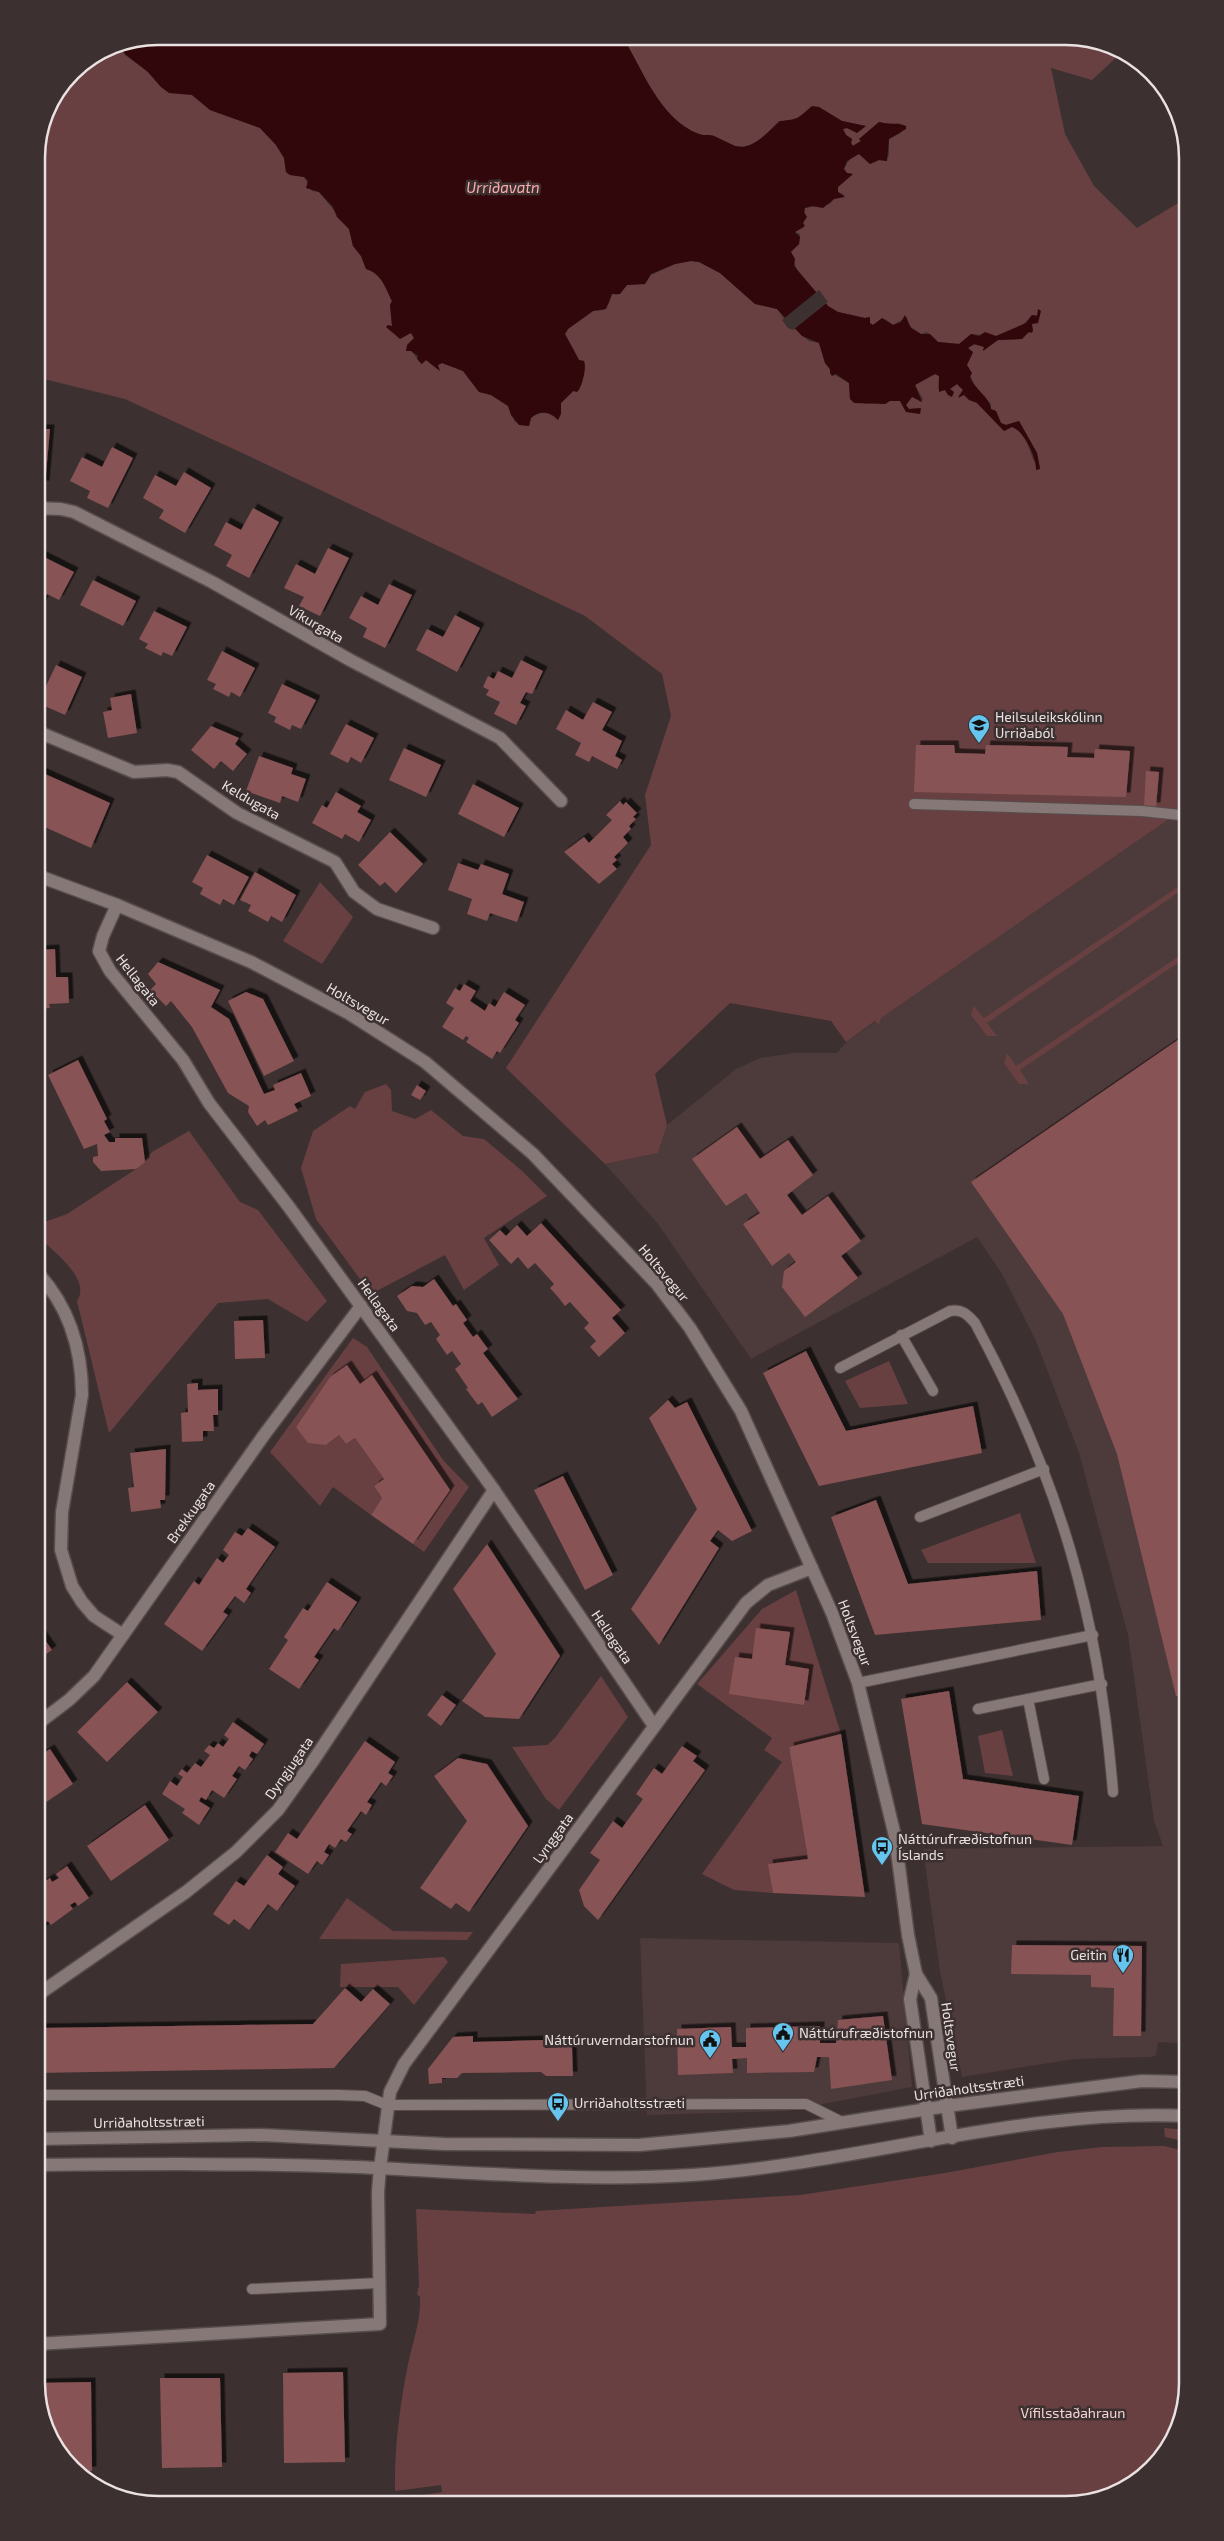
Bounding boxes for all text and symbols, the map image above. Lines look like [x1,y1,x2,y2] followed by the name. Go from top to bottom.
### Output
[466,178,540,196] water label: Urriðavatn
[286,601,347,646] street label: Víkurgata
[995,708,1103,741] place label: Heilsuleikskólinn Urriðaból
[967,713,991,744] school or university icon: Heilsuleikskólinn Urriðaból
[219,776,283,823] street label: Keldugata
[113,950,164,1009] street label: Hellagata
[324,979,393,1029] street label: Holtsvegur
[635,1240,694,1305] street label: Holtsvegur
[355,1275,404,1335] street label: Hellagata
[163,1477,218,1546] street label: Brekkugata
[835,1597,876,1669] street label: Holtsvegur
[588,1607,637,1667] street label: Hellagata
[261,1733,316,1802] street label: Dyngjugata
[529,1809,577,1866] street label: Lynggata
[898,1830,1032,1863] place label: Náttúrufræðistofnun Íslands
[870,1835,894,1866] bus stop icon: Náttúrufræðistofnun Íslands
[1111,1943,1135,1974] restaurant icon: Geitin
[1070,1946,1107,1963] place label: Geitin
[938,2001,965,2073] street label: Holtsvegur
[771,2021,795,2052] public building icon: Náttúrufræðistofnun
[799,2024,933,2041] place label: Náttúrufræðistofnun
[698,2028,722,2059] public building icon: Náttúruverndarstofnun
[544,2031,694,2048] place label: Náttúruverndarstofnun
[913,2071,1025,2104] street label: Urriðaholtsstræti
[546,2091,570,2122] bus stop icon: Urriðaholtsstræti
[574,2094,685,2111] place label: Urriðaholtsstræti
[93,2112,205,2131] street label: Urriðaholtsstræti
[1021,2404,1125,2421] park label: Vífilsstaðahraun

